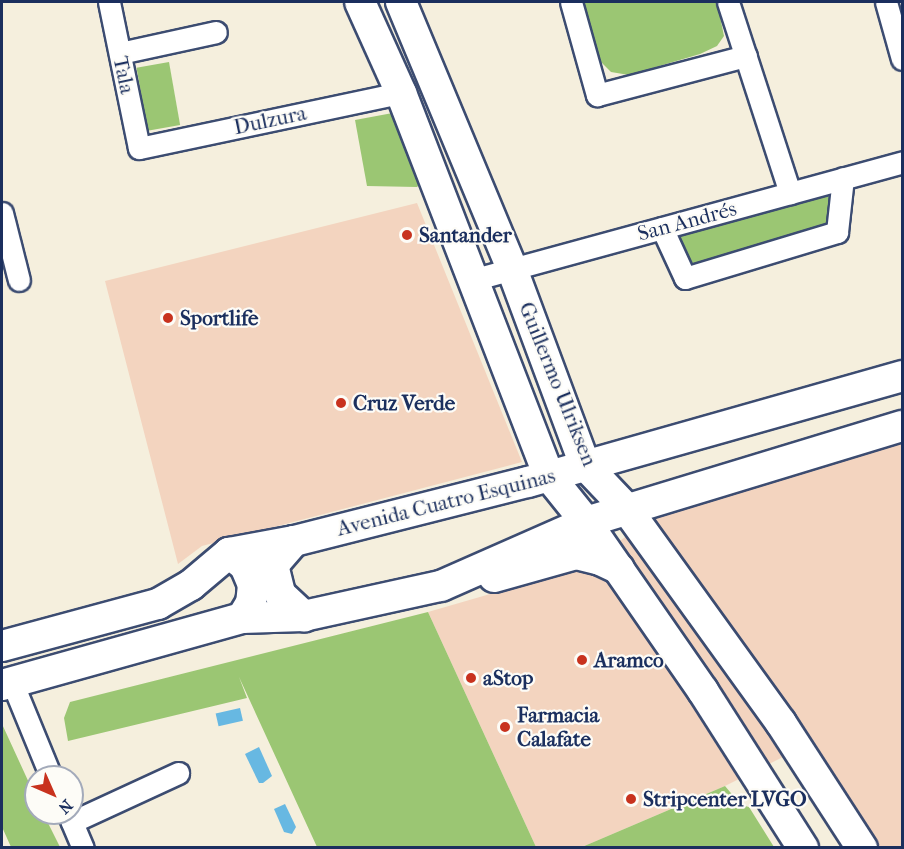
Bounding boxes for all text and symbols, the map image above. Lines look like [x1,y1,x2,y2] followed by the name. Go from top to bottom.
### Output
[108,54,140,96] street label: Tala
[231,100,309,140] street label: Dulzura
[635,196,739,246] street label: San Andrés
[419,222,512,248] place label: Santander
[400,228,414,242] marker: Santander
[514,298,602,470] street label: Guillermo Ulriksen
[180,305,258,331] place label: Sportlife
[161,311,175,325] marker: Sportlife
[353,390,455,416] place label: Cruz Verde
[334,396,348,410] marker: Cruz Verde
[334,463,558,541] street label: Avenida Cuatro Esquinas
[594,647,664,673] place label: Aramco
[575,653,589,667] marker: Aramco
[483,665,533,691] place label: aStop
[464,671,478,685] marker: aStop
[517,702,599,752] place label: Farmacia Calafate
[498,720,512,734] marker: Farmacia Calafate
[24,765,84,825] north arrow
[643,786,807,812] place label: Stripcenter LVGO
[624,792,638,806] marker: Stripcenter LVGO
[55,796,77,818] text: N

